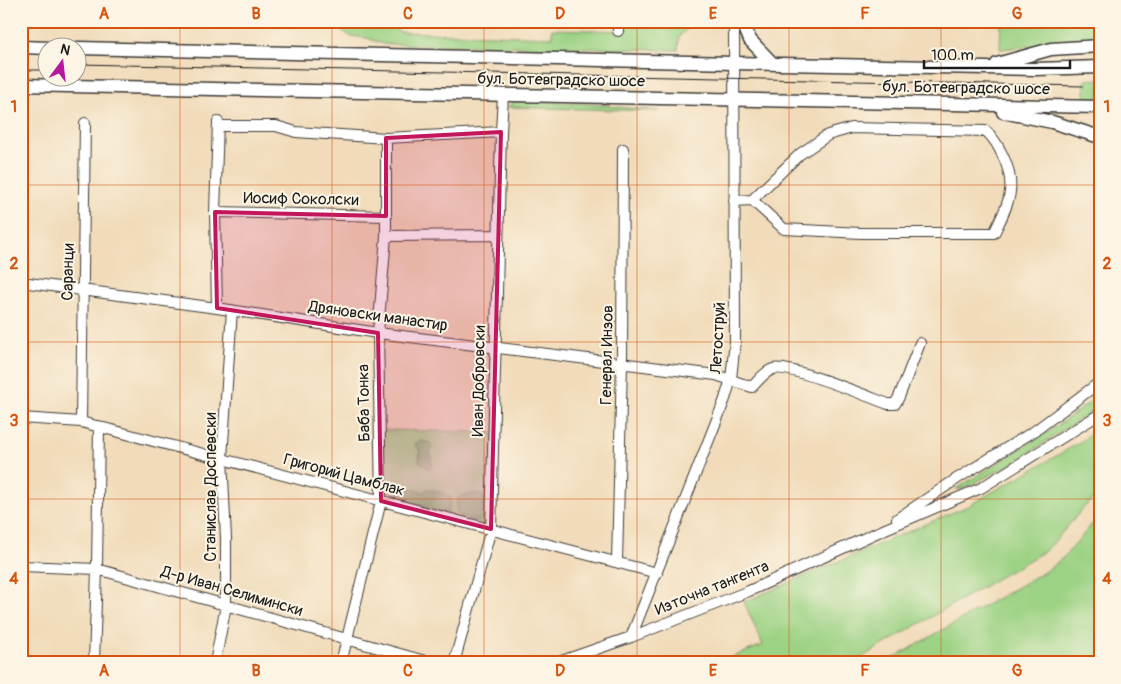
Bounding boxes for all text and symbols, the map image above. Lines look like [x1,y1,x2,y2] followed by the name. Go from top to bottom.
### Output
[99,4,110,24] text: A
[251,4,261,24] text: B
[403,4,413,24] text: C
[555,4,565,24] text: D
[709,4,718,24] text: E
[860,4,870,24] text: F
[1012,4,1023,24] text: G
[38,38,88,88] north arrow
[924,38,1070,70] scale bar
[58,40,72,59] text: N
[931,46,974,65] text: 100 m
[477,69,645,91] street label: бул. Ботевградско шосе
[882,77,1050,99] street label: бул. Ботевградско шосе
[11,97,17,117] text: 1
[1104,97,1110,117] text: 1
[243,188,359,210] street label: Иосиф Соколски
[58,243,78,301] street label: Саранци
[10,254,19,274] text: 2
[1103,254,1112,274] text: 2
[306,296,449,336] street label: Дряновски манастир
[706,302,730,375] street label: Летоструй
[596,305,618,405] street label: Генерал Инзов
[468,325,490,437] street label: Иван Добровски
[353,364,375,442] street label: Баба Тонка
[10,411,19,431] text: 3
[1103,411,1112,431] text: 3
[201,412,221,562] street label: Станислав Доспевски
[281,449,407,501] street label: Григорий Цамблак
[652,556,772,620] street label: Източна тангента
[158,561,305,621] street label: Д-р Иван Селимински
[9,569,19,589] text: 4
[1102,569,1112,589] text: 4
[99,661,110,681] text: A
[251,661,261,681] text: B
[403,661,413,681] text: C
[555,661,565,681] text: D
[709,661,718,681] text: E
[860,661,870,681] text: F
[1012,661,1023,681] text: G

